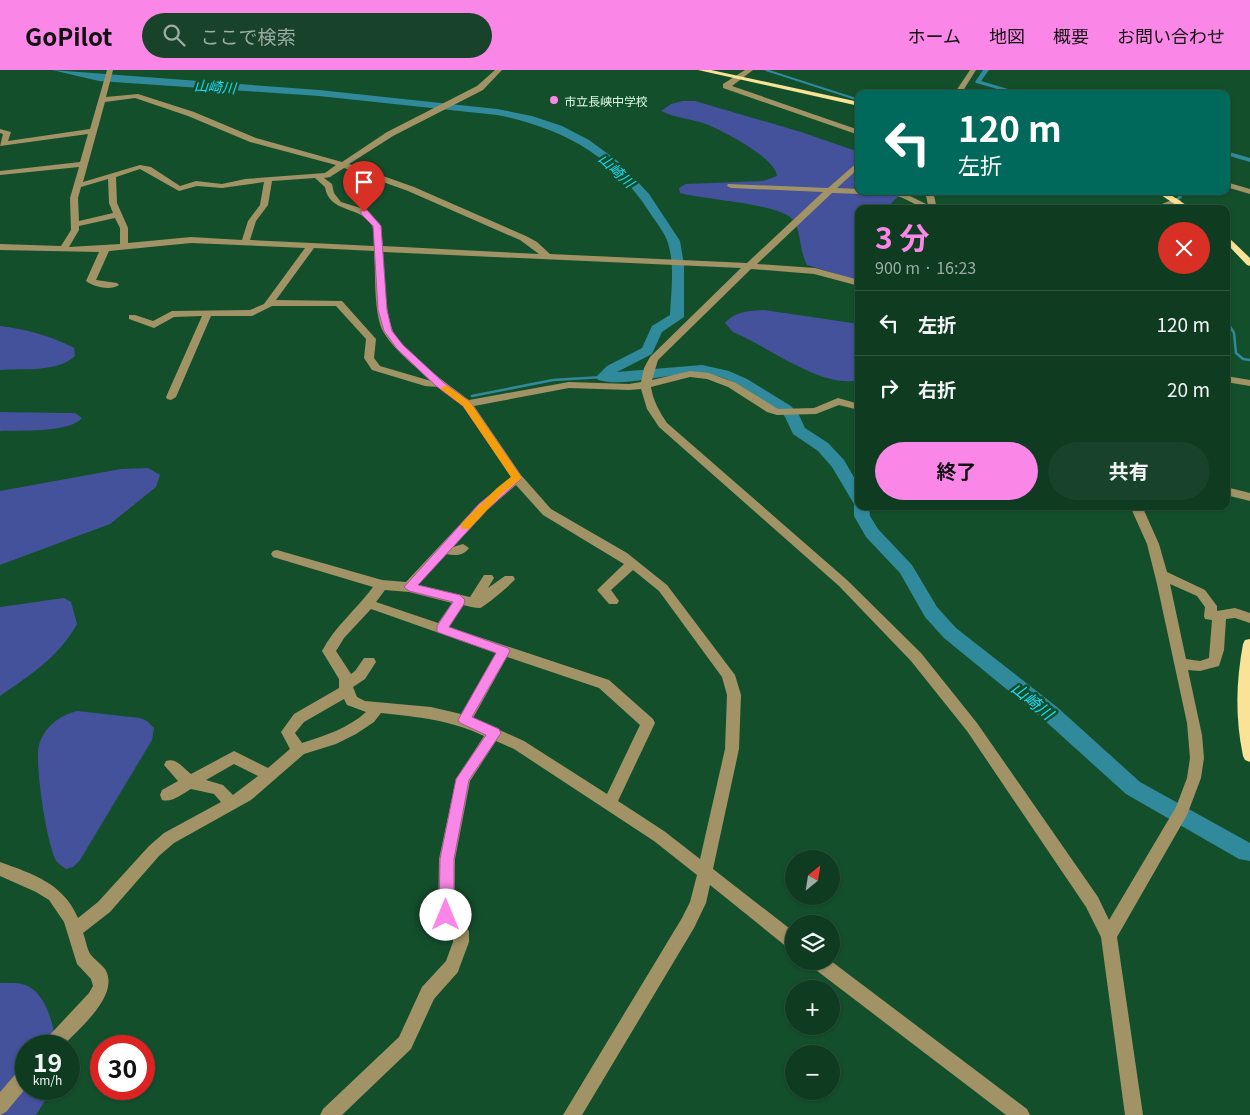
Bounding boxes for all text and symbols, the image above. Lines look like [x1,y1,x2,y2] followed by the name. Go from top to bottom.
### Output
[142,13,492,58] search box
[25,18,112,53] text: GoPilot
[160,21,188,49] icon: search
[200,22,295,49] text: ここで検索
[908,22,961,48] text: ホーム
[989,22,1025,48] text: 地図
[1053,22,1089,48] text: 概要
[1117,22,1225,48] text: お問い合わせ
[193,75,239,98] water label: 山崎川
[564,92,648,109] place label: 市立長峡中学校
[548,94,560,106] marker: 市立長峡中学校
[958,101,1062,152] text: 120 m
[875,110,940,175] icon: left
[595,148,641,193] water label: 山崎川
[958,148,1002,180] text: 左折
[343,161,385,212] pin
[350,168,378,196] icon: arrive
[875,214,930,258] text: 3 分
[1158,222,1210,274] button: close
[875,255,976,279] text: 900 m · 16:23
[875,309,903,337] icon: left
[918,310,956,337] text: 左折
[1157,310,1210,337] text: 120 m
[875,374,903,402] icon: right
[918,375,956,402] text: 右折
[1167,375,1210,402] text: 20 m
[875,442,1038,500] button: 終了
[1048,442,1210,500] button: 共有
[1007,676,1061,726] water label: 山崎川
[785,850,840,905] north arrow
[785,850,840,1100] map controls
[419,888,471,940] position arrow
[785,915,840,970] button: layers
[785,980,840,1035] button: +
[90,1035,155,1100] speed limit sign: 30
[33,1043,62,1079] text: 19
[785,1045,840,1100] button: −
[33,1071,62,1088] text: km/h

